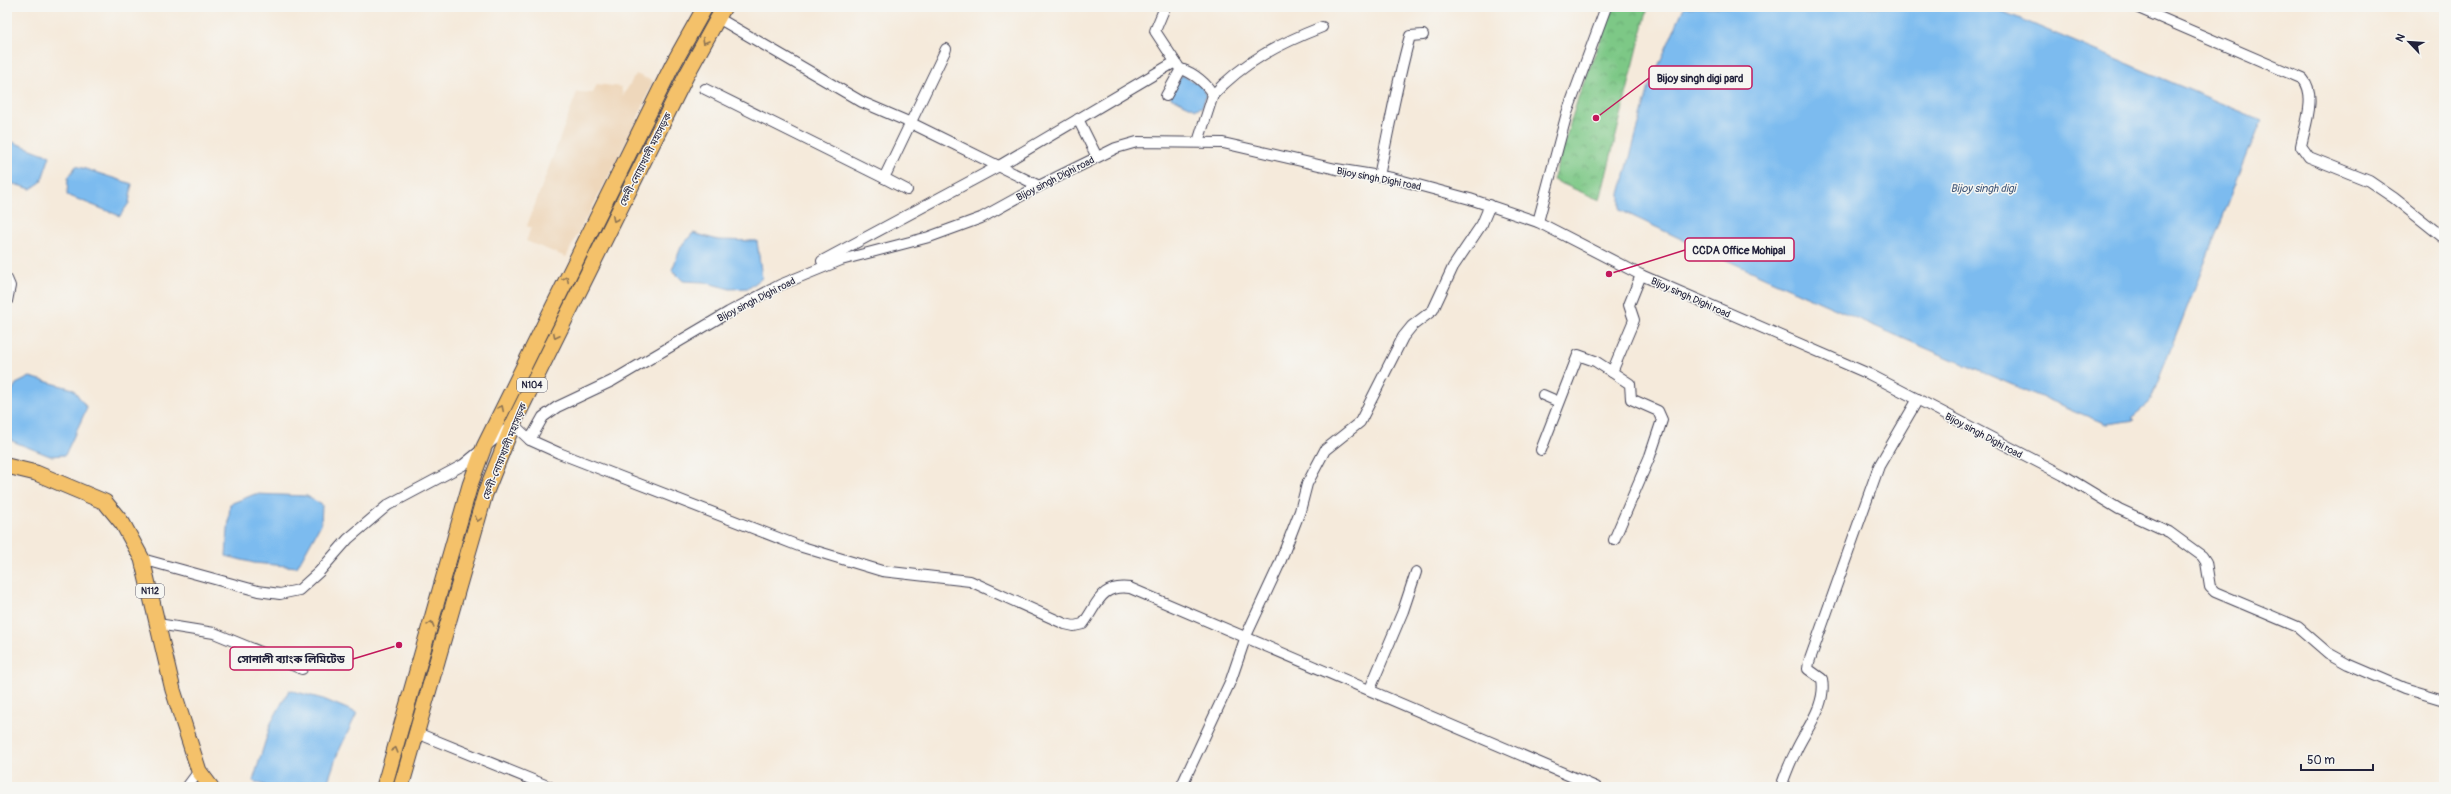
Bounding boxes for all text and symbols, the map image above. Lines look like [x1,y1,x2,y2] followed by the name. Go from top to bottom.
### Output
[2389,22,2429,62] north arrow
[2393,31,2408,44] text: N
[703,37,710,44] one-way arrow
[1649,66,1752,89] callout: Bijoy singh digi pard
[1657,72,1743,85] text: Bijoy singh digi pard
[617,110,675,208] street label: ফেনী-নোয়াখালী মহাসড়ক
[1015,154,1096,204] street label: Bijoy singh Dighi road
[1336,165,1422,193] street label: Bijoy singh Dighi road
[1951,182,2018,195] water label: Bijoy singh digi
[612,215,619,223] one-way arrow
[1685,238,1794,261] callout: CCDA Office Mohipal
[1692,244,1786,257] text: CCDA Office Mohipal
[716,275,797,325] street label: Bijoy singh Dighi road
[1649,275,1732,321] street label: Bijoy singh Dighi road
[561,276,569,284] one-way arrow
[554,331,561,339] one-way arrow
[517,378,547,392] road number: N104
[480,400,530,501] street label: ফেনী-নোয়াখালী মহাসড়ক
[497,405,504,412] one-way arrow
[1943,410,2024,461] street label: Bijoy singh Dighi road
[474,515,483,522] one-way arrow
[136,584,164,598] road number: N112
[426,621,435,628] one-way arrow
[230,647,353,670] callout: সোনালী ব্যাংক লিমিটেড
[237,653,346,666] text: সোনালী ব্যাংক লিমিটেড
[390,746,399,753] one-way arrow
[2301,746,2373,772] scale bar
[2307,753,2335,768] text: 50 m

